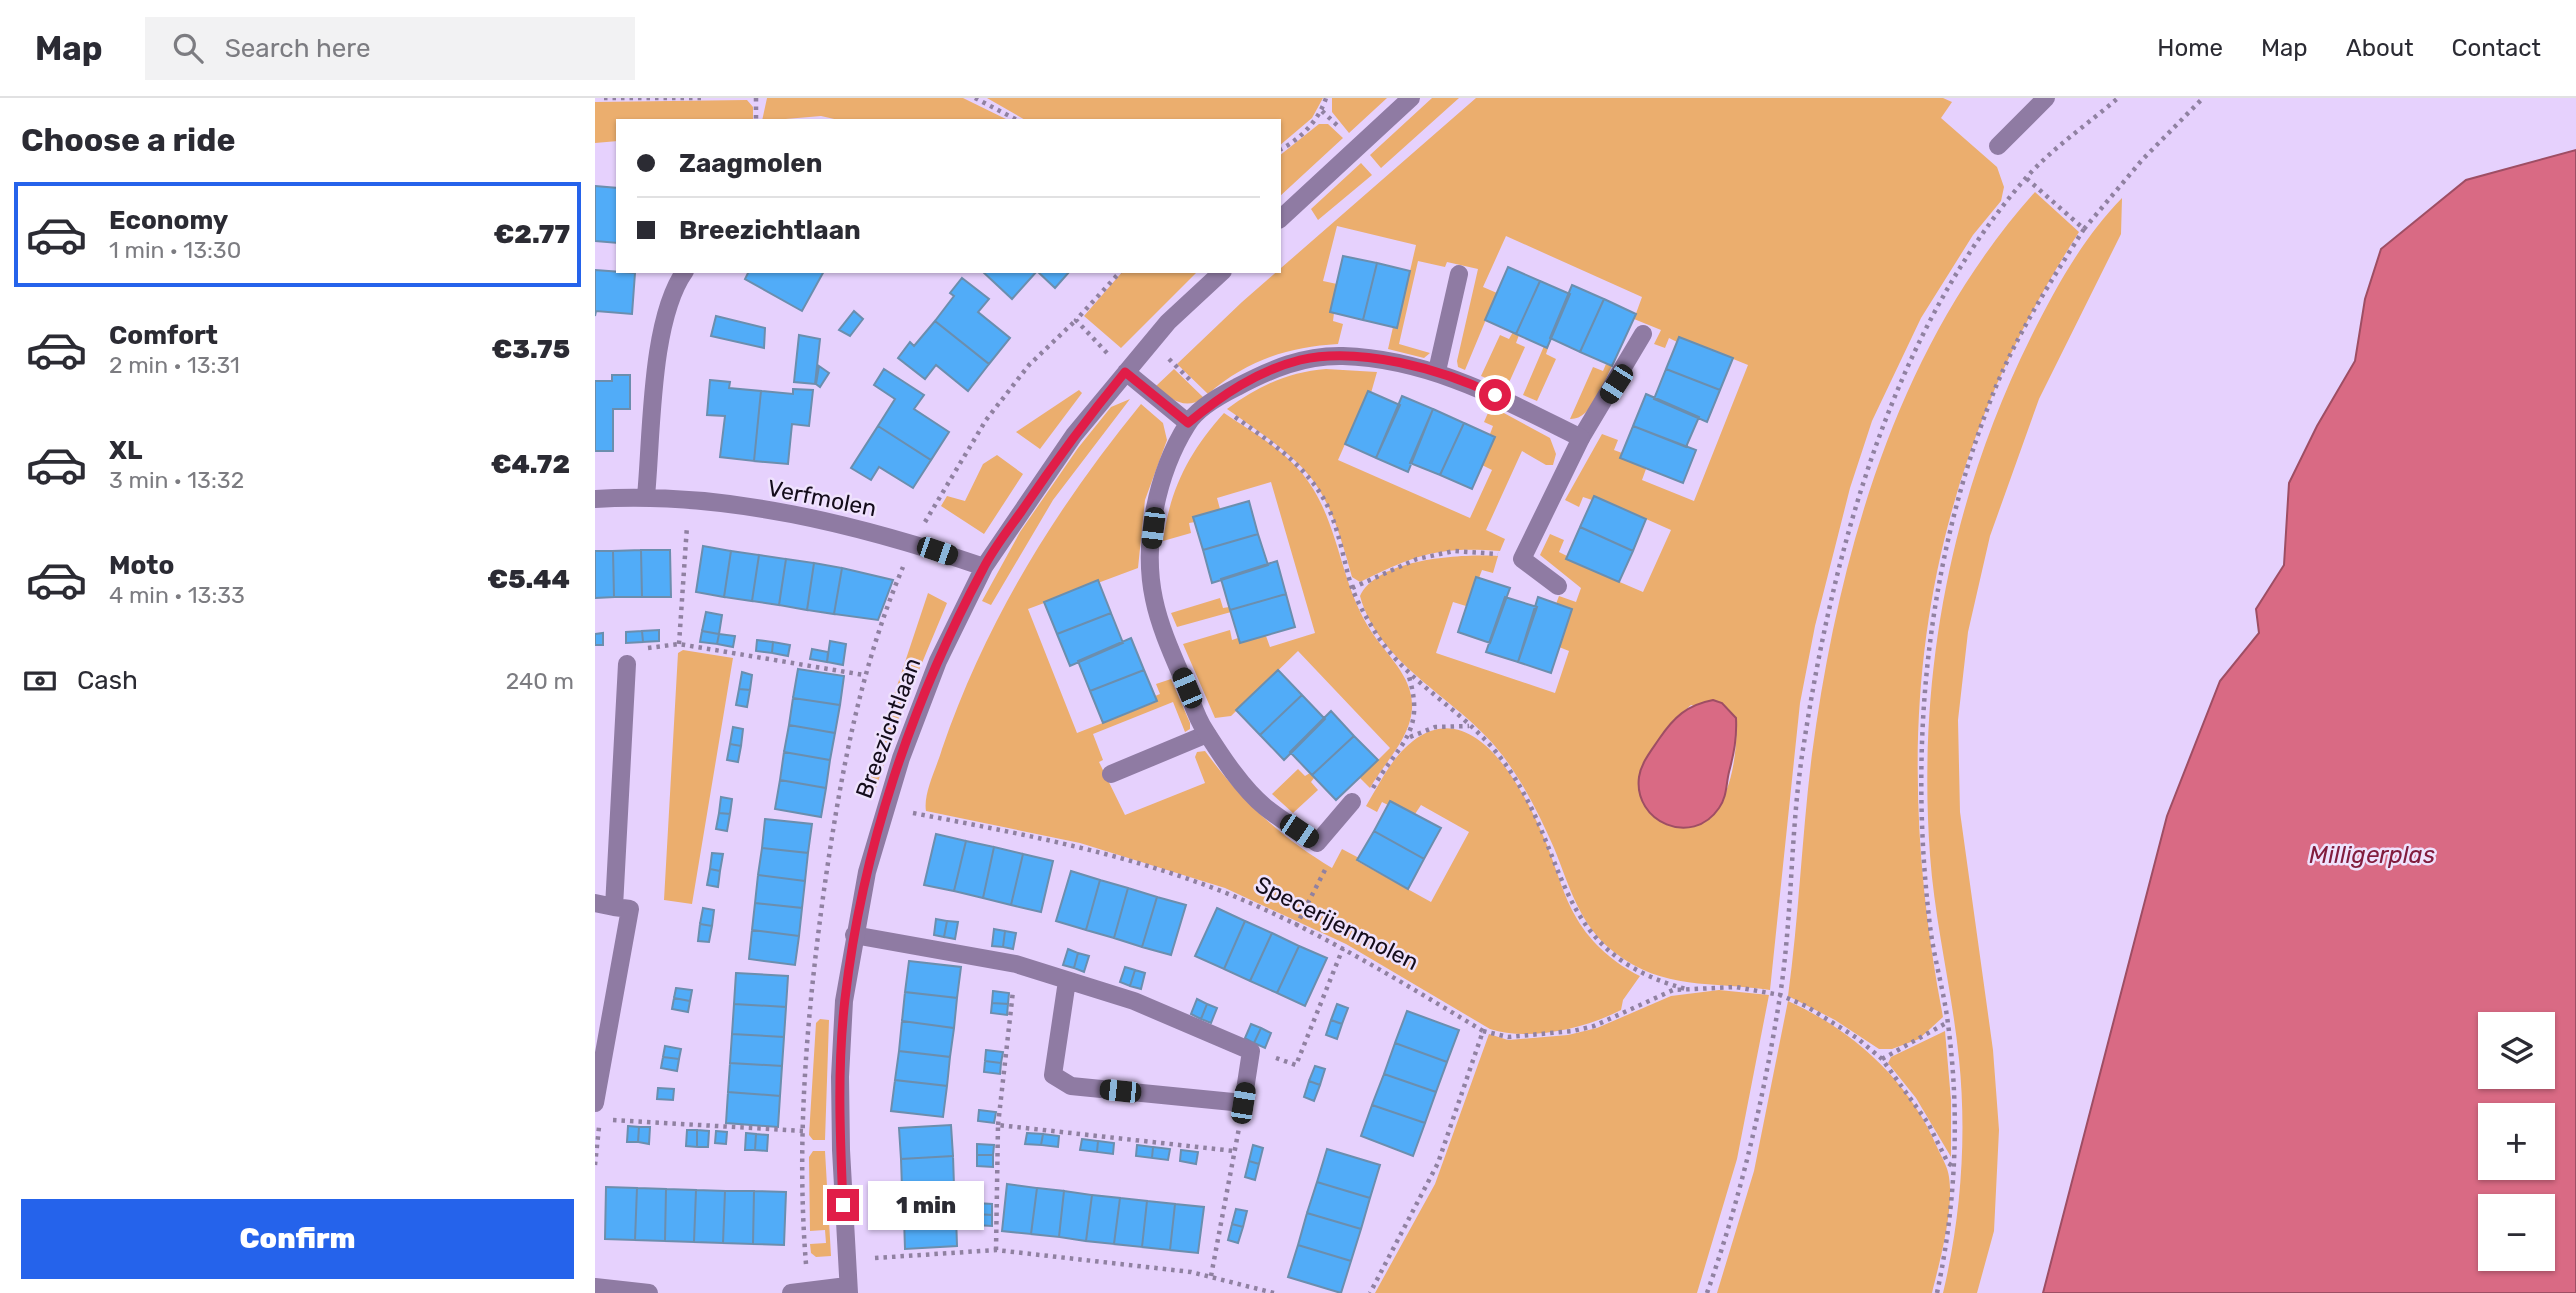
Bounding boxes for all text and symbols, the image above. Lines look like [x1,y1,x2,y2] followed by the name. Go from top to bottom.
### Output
[145,17,635,80] search box
[35,29,103,68] text: Map
[169,29,207,67] icon: search
[225,33,370,64] text: Search here
[2157,34,2223,62] text: Home
[2261,34,2308,62] text: Map
[2346,34,2414,62] text: About
[2452,34,2541,62] text: Contact
[21,121,235,159] text: Choose a ride
[679,148,822,179] text: Zaagmolen
[25,203,88,266] icon: car
[109,205,228,236] text: Economy
[679,215,861,246] text: Breezichtlaan
[493,219,570,250] text: €2.77
[109,236,241,264] text: 1 min · 13:30
[25,318,88,381] icon: car
[109,320,218,351] text: Comfort
[491,334,570,365] text: €3.75
[109,351,240,379] text: 2 min · 13:31
[1596,361,1637,407] car
[1479,379,1511,411] route start
[25,433,88,496] icon: car
[109,435,142,466] text: XL
[491,449,570,480] text: €4.72
[109,466,244,494] text: 3 min · 13:32
[765,474,879,522] street label: Verfmolen
[1141,506,1166,550] car
[914,534,961,568] car
[25,548,88,611] icon: car
[109,550,174,581] text: Moto
[487,564,570,595] text: €5.44
[109,581,245,609] text: 4 min · 13:33
[850,654,926,802] street label: Breezichtlaan
[21,662,59,700] icon: cash
[77,665,138,696] text: Cash
[1170,665,1205,711] car
[506,667,574,695] text: 240 m
[1276,811,1323,851] car
[2309,841,2435,869] water label: Milligerplas
[1251,870,1423,976] street label: Specerijenmolen
[2478,1012,2555,1271] map controls
[2478,1012,2555,1089] button: layers
[1099,1078,1142,1104] car
[1230,1081,1257,1125] car
[2478,1103,2555,1180] button: +
[867,1180,983,1230] callout: 1 min
[827,1189,859,1221] route end
[896,1191,956,1219] text: 1 min
[2478,1194,2555,1271] button: −
[21,1199,574,1279] button: Confirm

